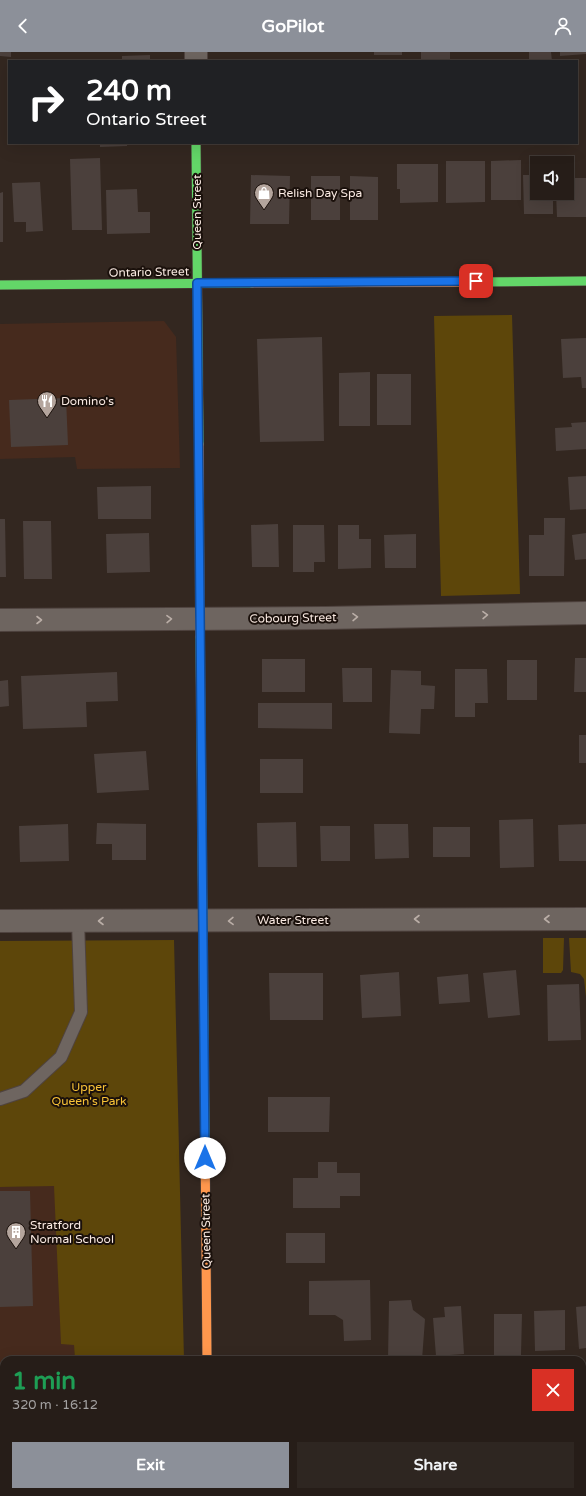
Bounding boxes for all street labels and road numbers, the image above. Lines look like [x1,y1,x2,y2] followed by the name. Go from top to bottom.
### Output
[190,174,204,250] street label: Queen Street
[109,264,190,280] street label: Ontario Street
[249,610,337,626] street label: Cobourg Street
[257,913,329,927] street label: Water Street
[198,1193,214,1269] street label: Queen Street

